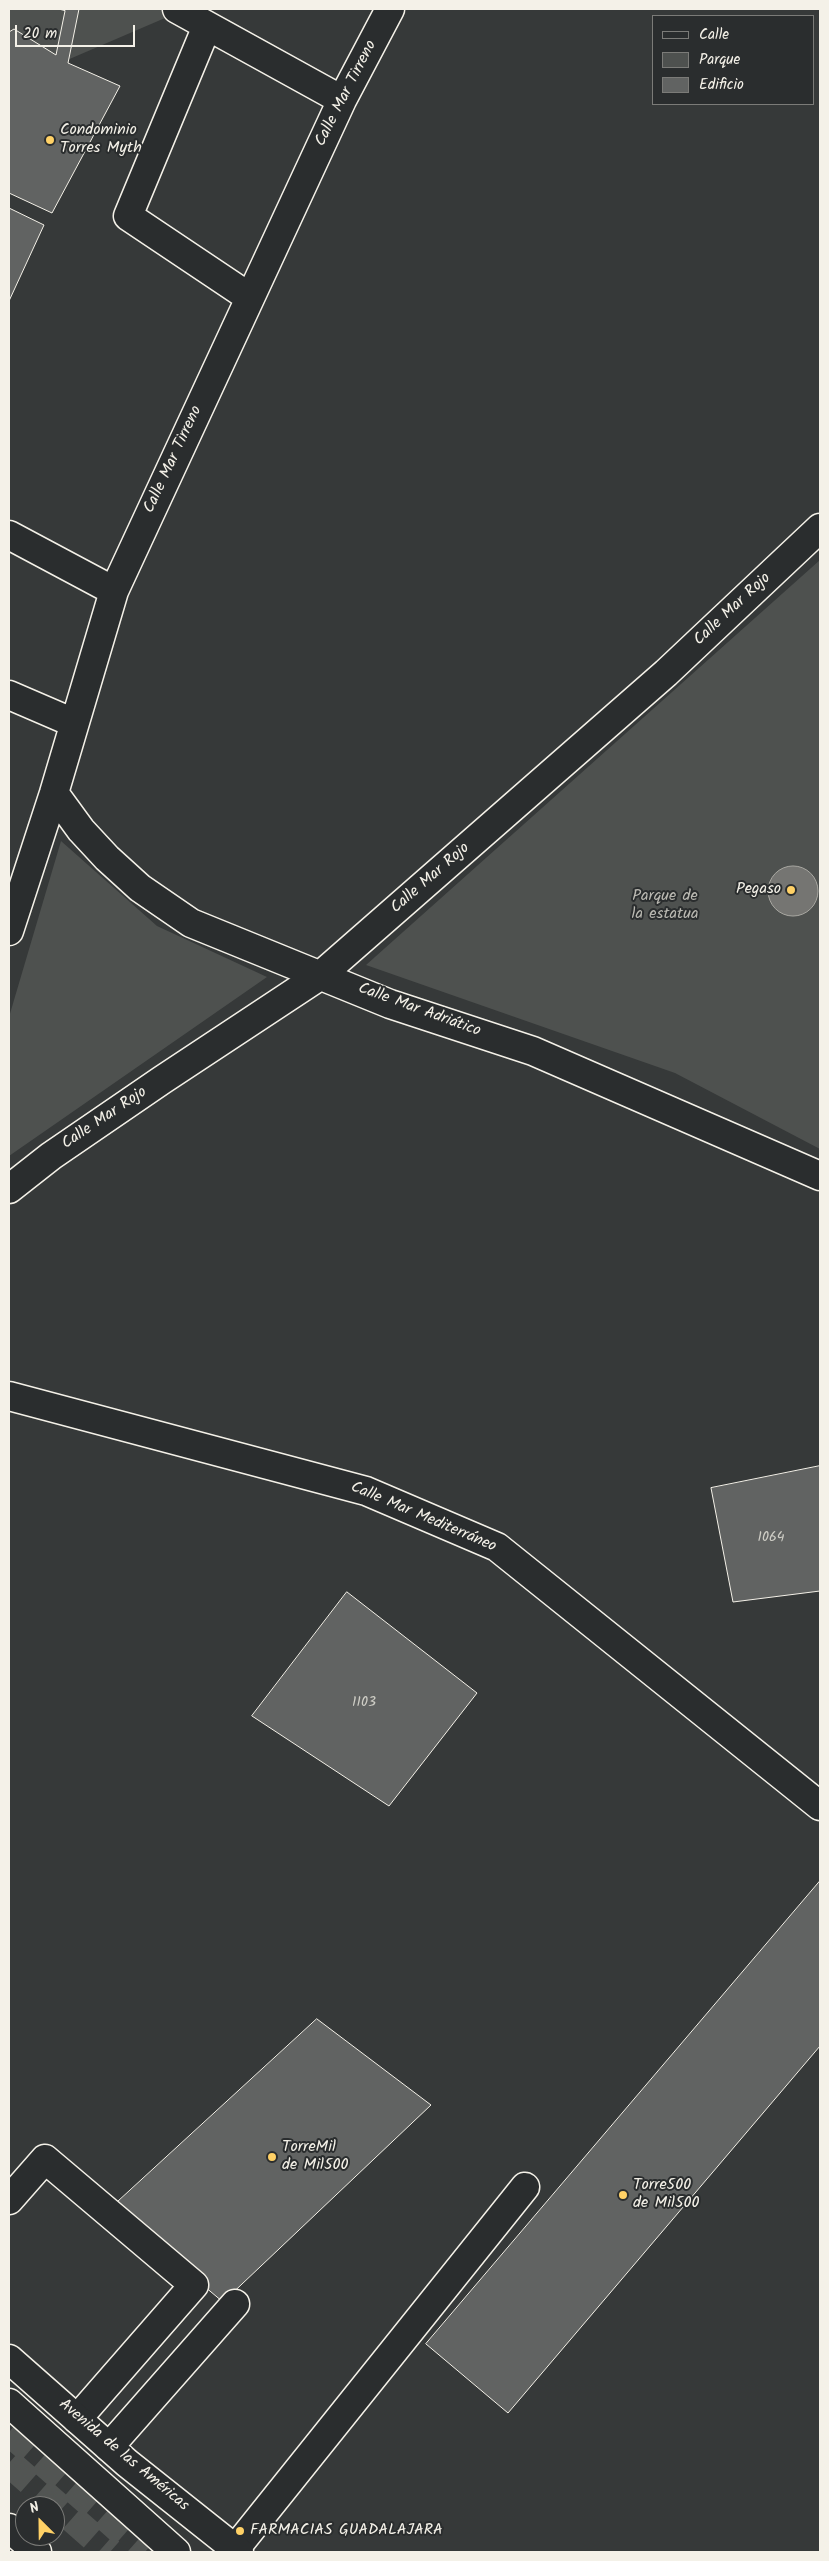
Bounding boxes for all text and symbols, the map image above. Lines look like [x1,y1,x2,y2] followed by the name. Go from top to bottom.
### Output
[18,15,138,47] scale bar
[652,15,814,105] legend
[23,22,57,46] text: 20 m
[699,23,729,47] text: Calle
[312,38,382,150] street label: Calle Mar Tirreno
[699,48,740,72] text: Parque
[699,73,744,97] text: Edificio
[60,121,142,159] place label: Condominio Torres Myth
[44,134,56,146] marker: Condominio Torres Myth
[141,403,207,517] street label: Calle Mar Tirreno
[691,569,775,651] street label: Calle Mar Rojo
[388,840,474,918] street label: Calle Mar Rojo
[736,880,781,900] place label: Pegaso
[785,884,797,896] marker: Pegaso
[632,887,698,925] park label: Parque de la estatua
[355,980,483,1042] street label: Calle Mar Adriático
[59,1084,151,1154] street label: Calle Mar Rojo
[347,1479,499,1557] street label: Calle Mar Mediterráneo
[758,1531,784,1547] house number: 1064
[352,1696,376,1712] house number: 1103
[282,2138,349,2176] place label: TorreMil de Mil500
[266,2151,278,2163] marker: TorreMil de Mil500
[633,2176,700,2214] place label: Torre500 de Mil500
[617,2189,629,2201] marker: Torre500 de Mil500
[54,2396,192,2516] street label: Avenida de las Américas
[15,2496,65,2546] north arrow
[26,2496,43,2520] text: N
[250,2521,443,2541] place label: FARMACIAS GUADALAJARA
[234,2525,246,2537] marker: FARMACIAS GUADALAJARA

